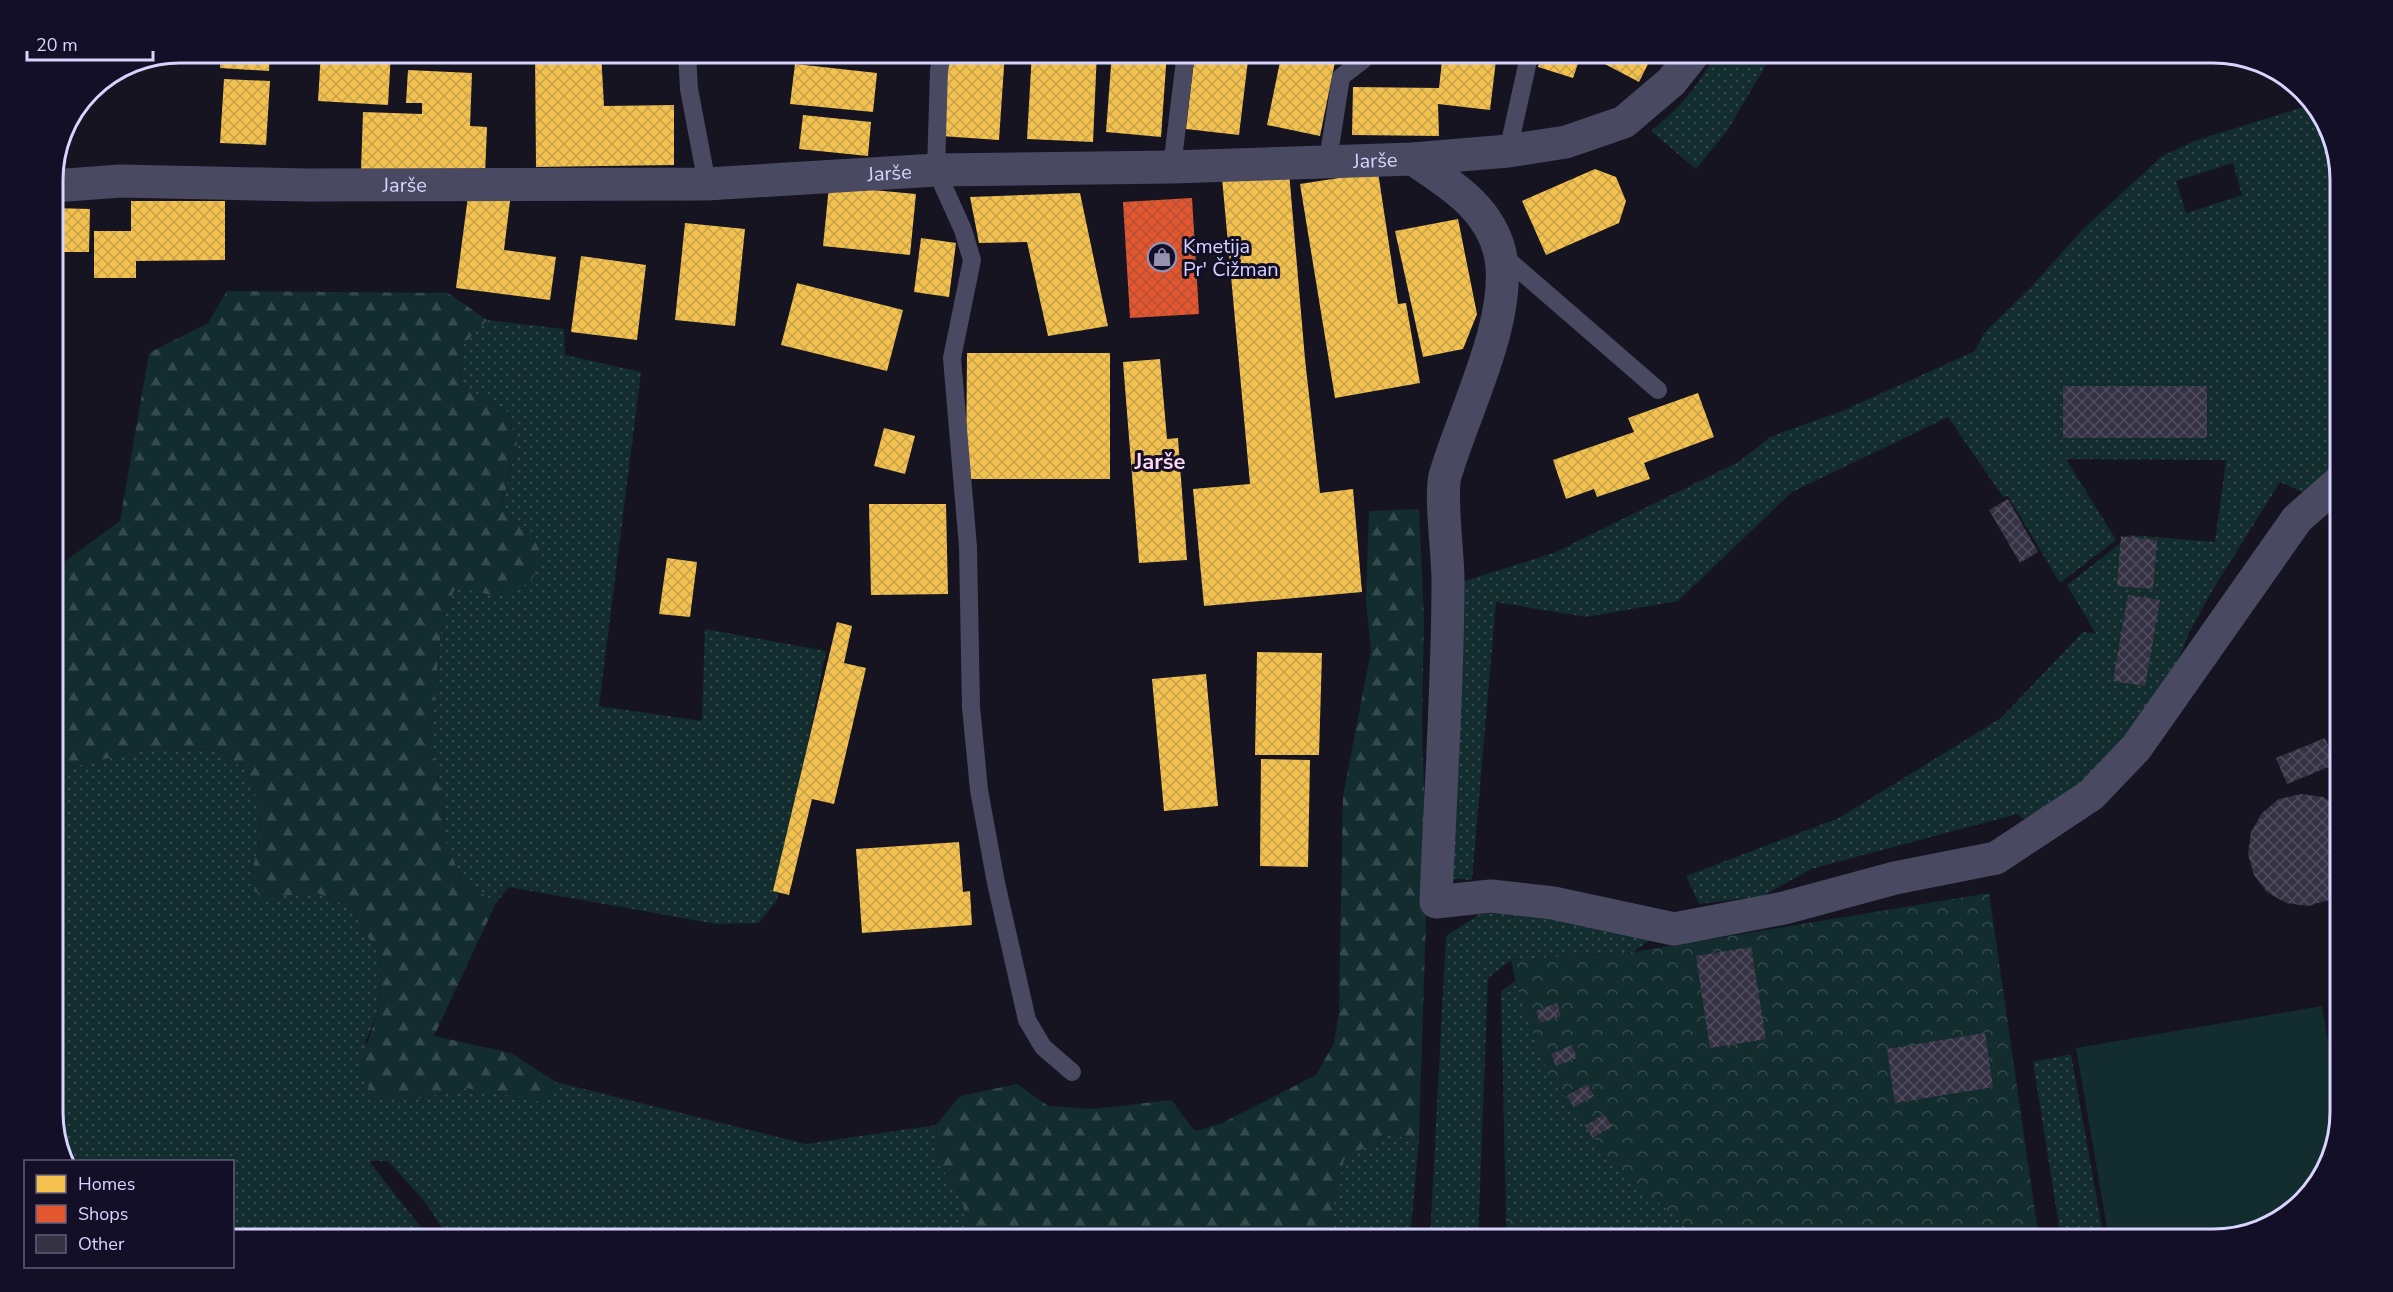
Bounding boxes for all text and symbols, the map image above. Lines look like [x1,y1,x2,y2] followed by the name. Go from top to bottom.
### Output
[27,24,153,62] scale bar
[36,33,78,57] text: 20 m
[1352,146,1398,175] street label: Jarše
[865,158,912,188] street label: Jarše
[382,171,427,198] street label: Jarše
[1183,233,1279,283] place label: Kmetija Pr' Čižman
[1146,241,1178,273] shop icon: Kmetija Pr' Čižman
[1133,447,1186,477] district label: Jarše
[24,1160,234,1268] legend
[78,1172,135,1196] text: Homes
[78,1202,128,1226] text: Shops
[78,1232,125,1256] text: Other

